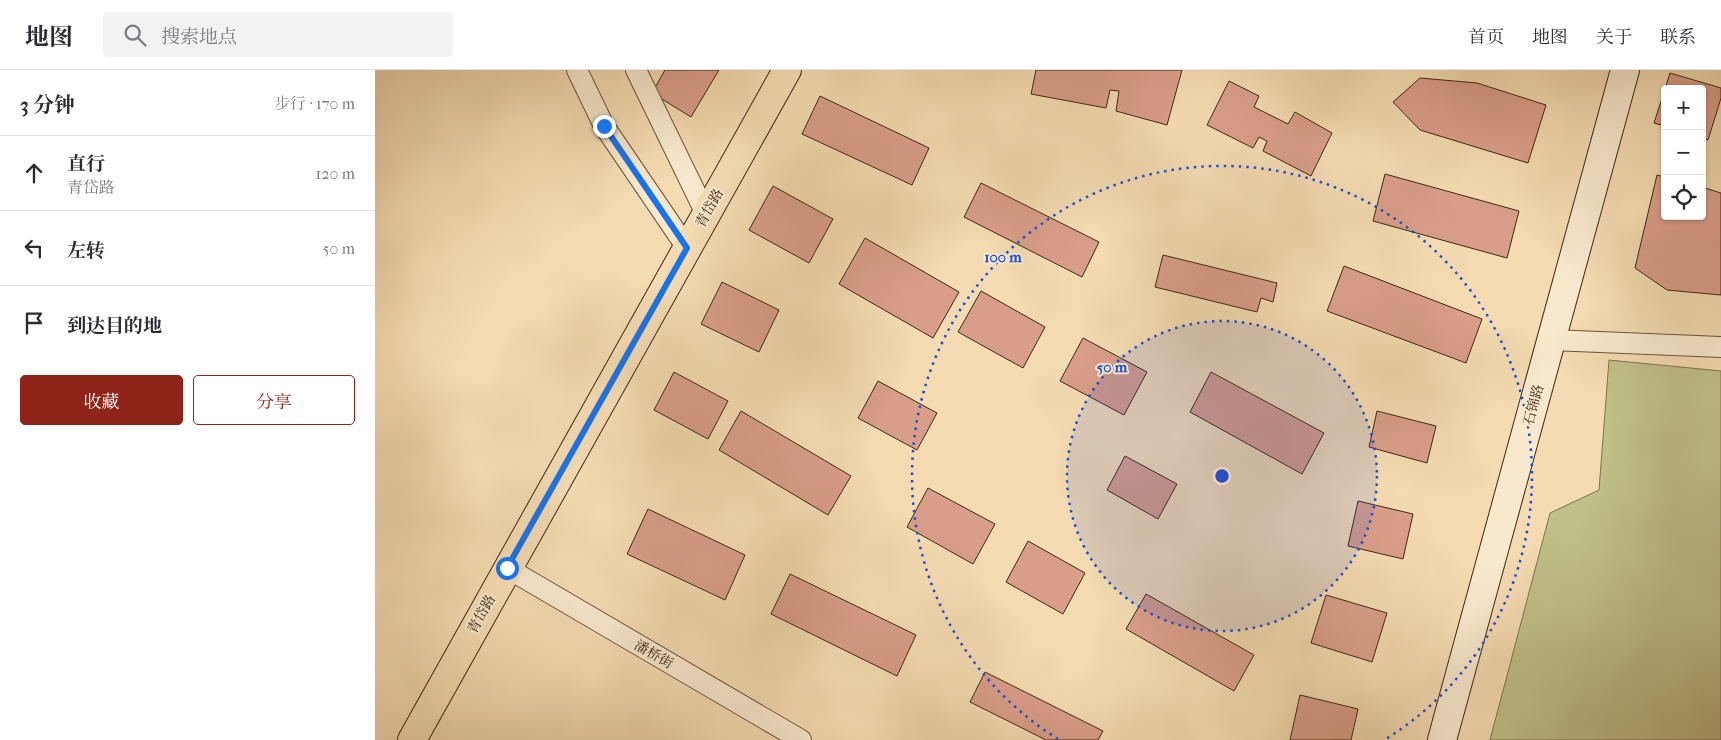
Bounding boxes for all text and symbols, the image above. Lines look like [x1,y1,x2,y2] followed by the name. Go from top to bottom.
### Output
[103,12,453,57] search box
[121,21,149,49] icon: search
[25,23,73,51] text: 地图
[161,26,237,48] text: 搜索地点
[1468,27,1504,48] text: 首页
[1532,27,1568,48] text: 地图
[1596,27,1632,48] text: 关于
[1660,27,1696,48] text: 联系
[1661,85,1706,220] map controls
[1661,85,1706,130] button: +
[20,93,75,117] text: 3 分钟
[274,94,355,113] text: 步行 · 170 m
[593,115,616,138] route end
[1661,130,1706,175] button: −
[67,153,105,175] text: 直行
[20,159,48,187] icon: ahead
[316,164,355,183] text: 120 m
[1661,175,1706,220] button: locate
[67,178,115,197] text: 青岱路
[692,186,727,231] street label: 青岱路
[20,234,48,262] icon: left
[323,239,355,258] text: 50 m
[67,240,105,262] text: 左转
[984,248,1022,266] text: 100 m
[20,309,48,337] icon: arrive
[67,315,162,337] text: 到达目的地
[1097,358,1128,376] text: 50 m
[20,375,183,425] button: 收藏
[193,375,355,425] button: 分享
[1520,383,1547,428] street label: 石锦路
[1213,467,1231,485] centre of rings
[496,557,519,580] route start
[464,592,499,637] street label: 青岱路
[631,637,676,672] street label: 潘桥街

